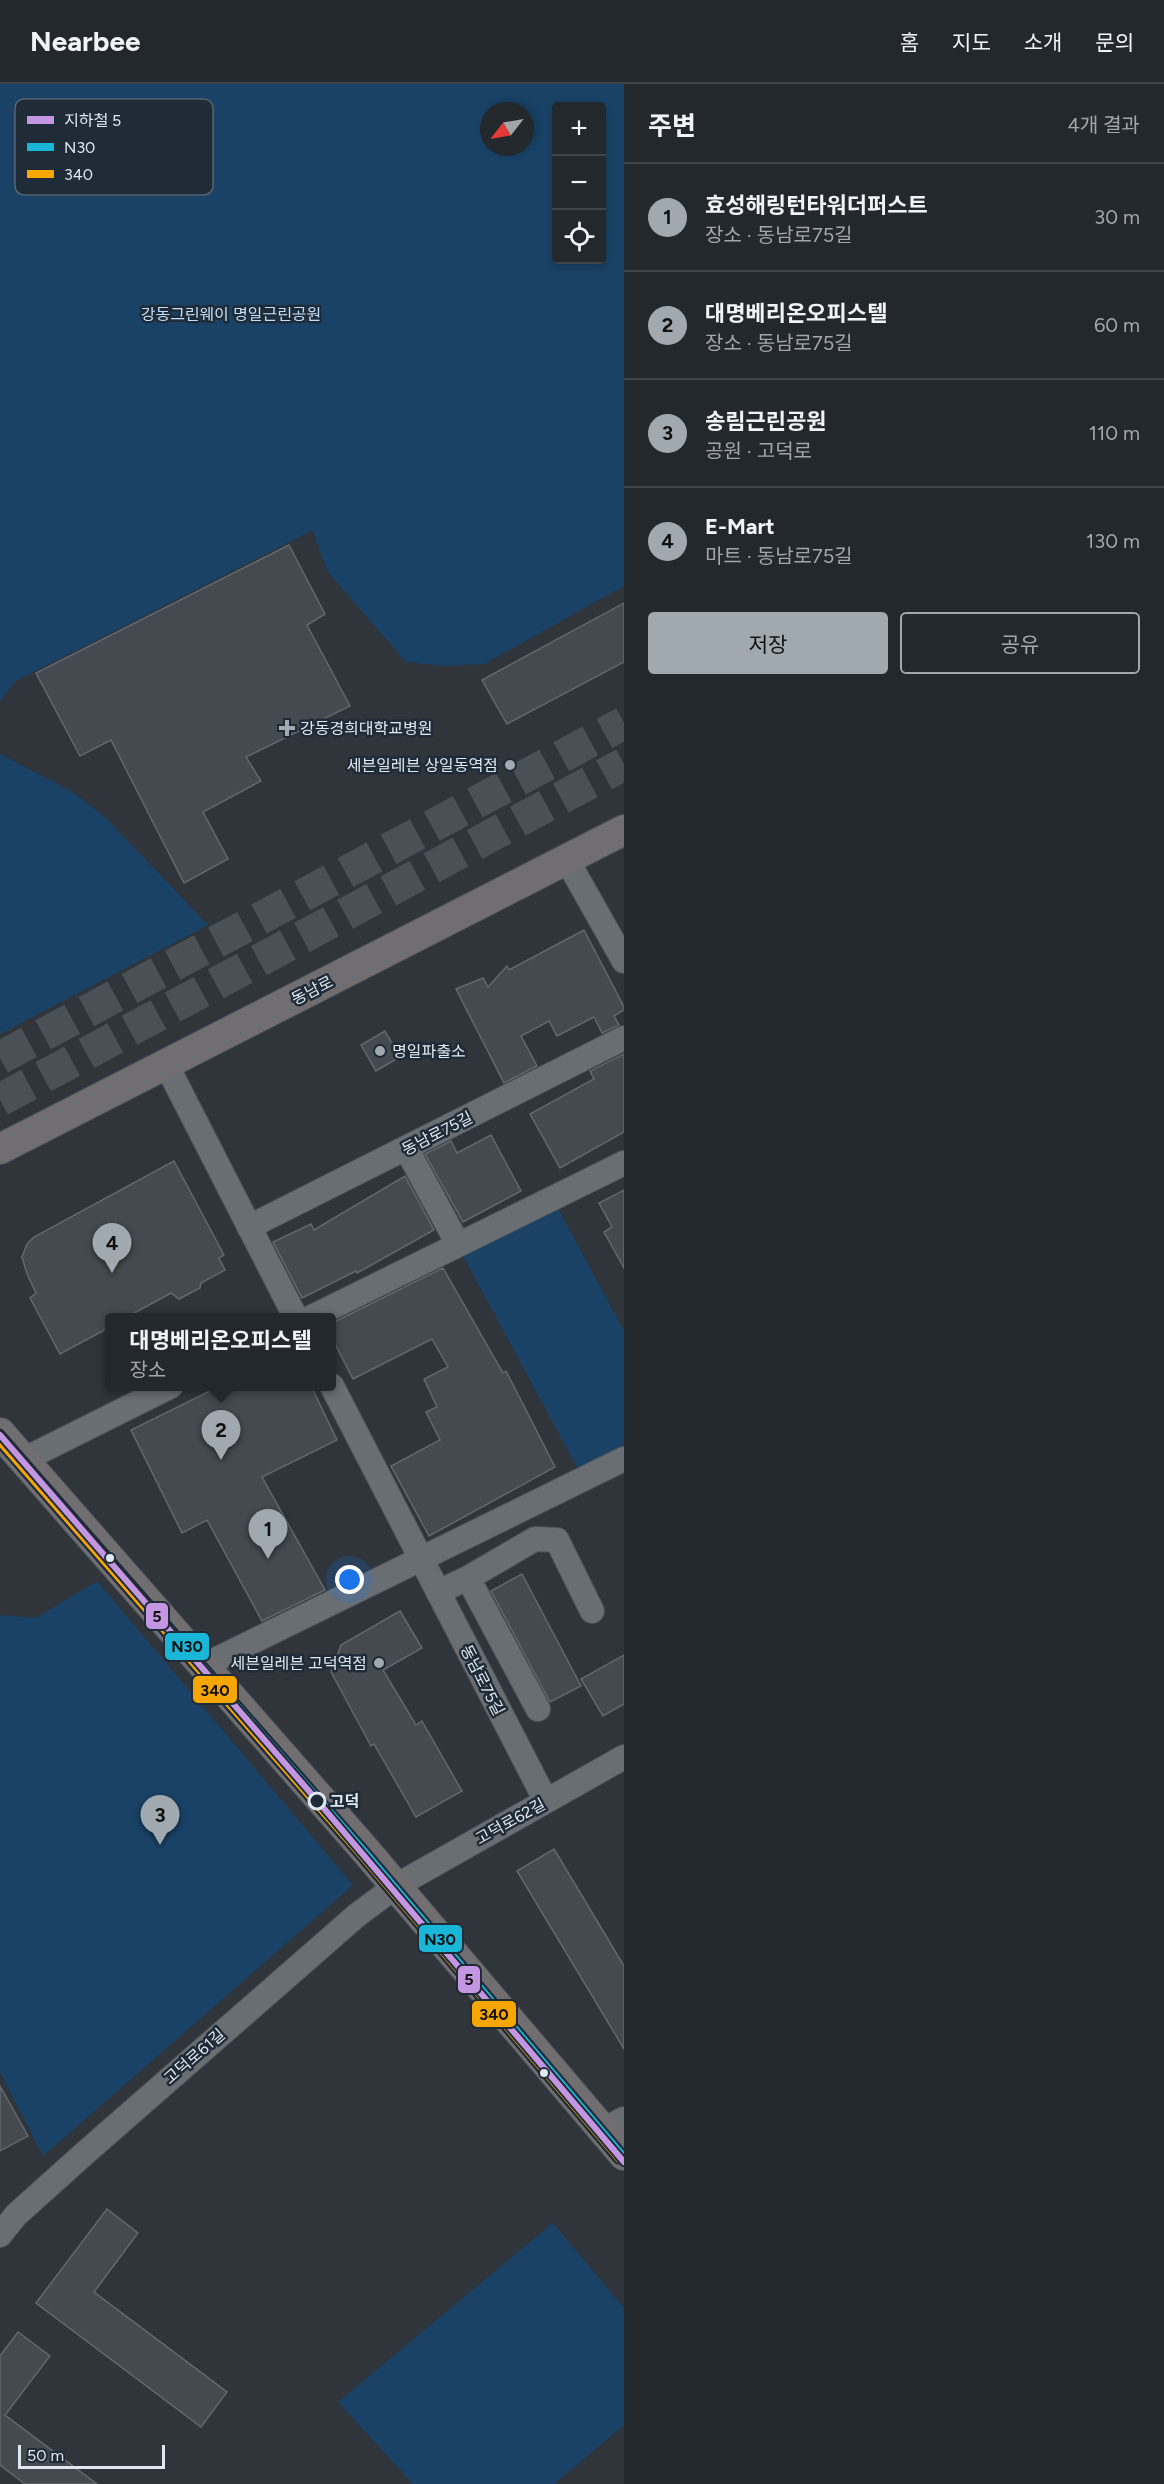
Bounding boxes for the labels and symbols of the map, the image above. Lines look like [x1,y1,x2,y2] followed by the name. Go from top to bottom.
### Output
[15,99,213,195] legend
[480,102,534,156] north arrow
[64,111,121,130] text: 지하철 5
[64,138,95,157] text: N30
[64,165,93,184] text: 340
[141,305,321,324] park label: 강동그린웨이 명일근린공원
[278,719,296,737] marker: 강동경희대학교병원
[300,719,432,738] place label: 강동경희대학교병원
[347,756,498,775] place label: 세븐일레븐 상일동역점
[503,758,517,772] marker: 세븐일레븐 상일동역점
[288,972,336,1009] street label: 동남로
[392,1042,466,1061] place label: 명일파출소
[373,1044,387,1058] marker: 명일파출소
[399,1108,476,1159] street label: 동남로75길
[92,1224,132,1273] pin: 4
[202,1410,240,1460] pin: 2
[248,1510,288,1559] pin: 1
[104,1552,116,1564] unlabelled marker
[335,1565,364,1594] your location
[145,1602,169,1630] line badge: 5
[152,1607,162,1626] text: 5
[164,1632,210,1661] line badge: N30
[171,1637,203,1656] text: N30
[457,1642,508,1719] street label: 동남로75길
[231,1654,367,1673] place label: 세븐일레븐 고덕역점
[372,1656,386,1670] marker: 세븐일레븐 고덕역점
[192,1675,238,1704] line badge: 340
[200,1681,230,1700] text: 340
[308,1792,326,1810] marker: 고덕
[330,1792,359,1811] place label: 고덕
[472,1794,548,1848] street label: 고덕로62길
[140,1796,180,1845] pin: 3
[418,1924,463,1953] line badge: N30
[424,1930,456,1949] text: N30
[457,1965,481,1994] line badge: 5
[464,1970,474,1989] text: 5
[471,2000,517,2028] line badge: 340
[479,2005,509,2024] text: 340
[160,2025,229,2088] street label: 고덕로61길
[538,2067,550,2079] unlabelled marker
[18,2442,165,2470] scale bar

